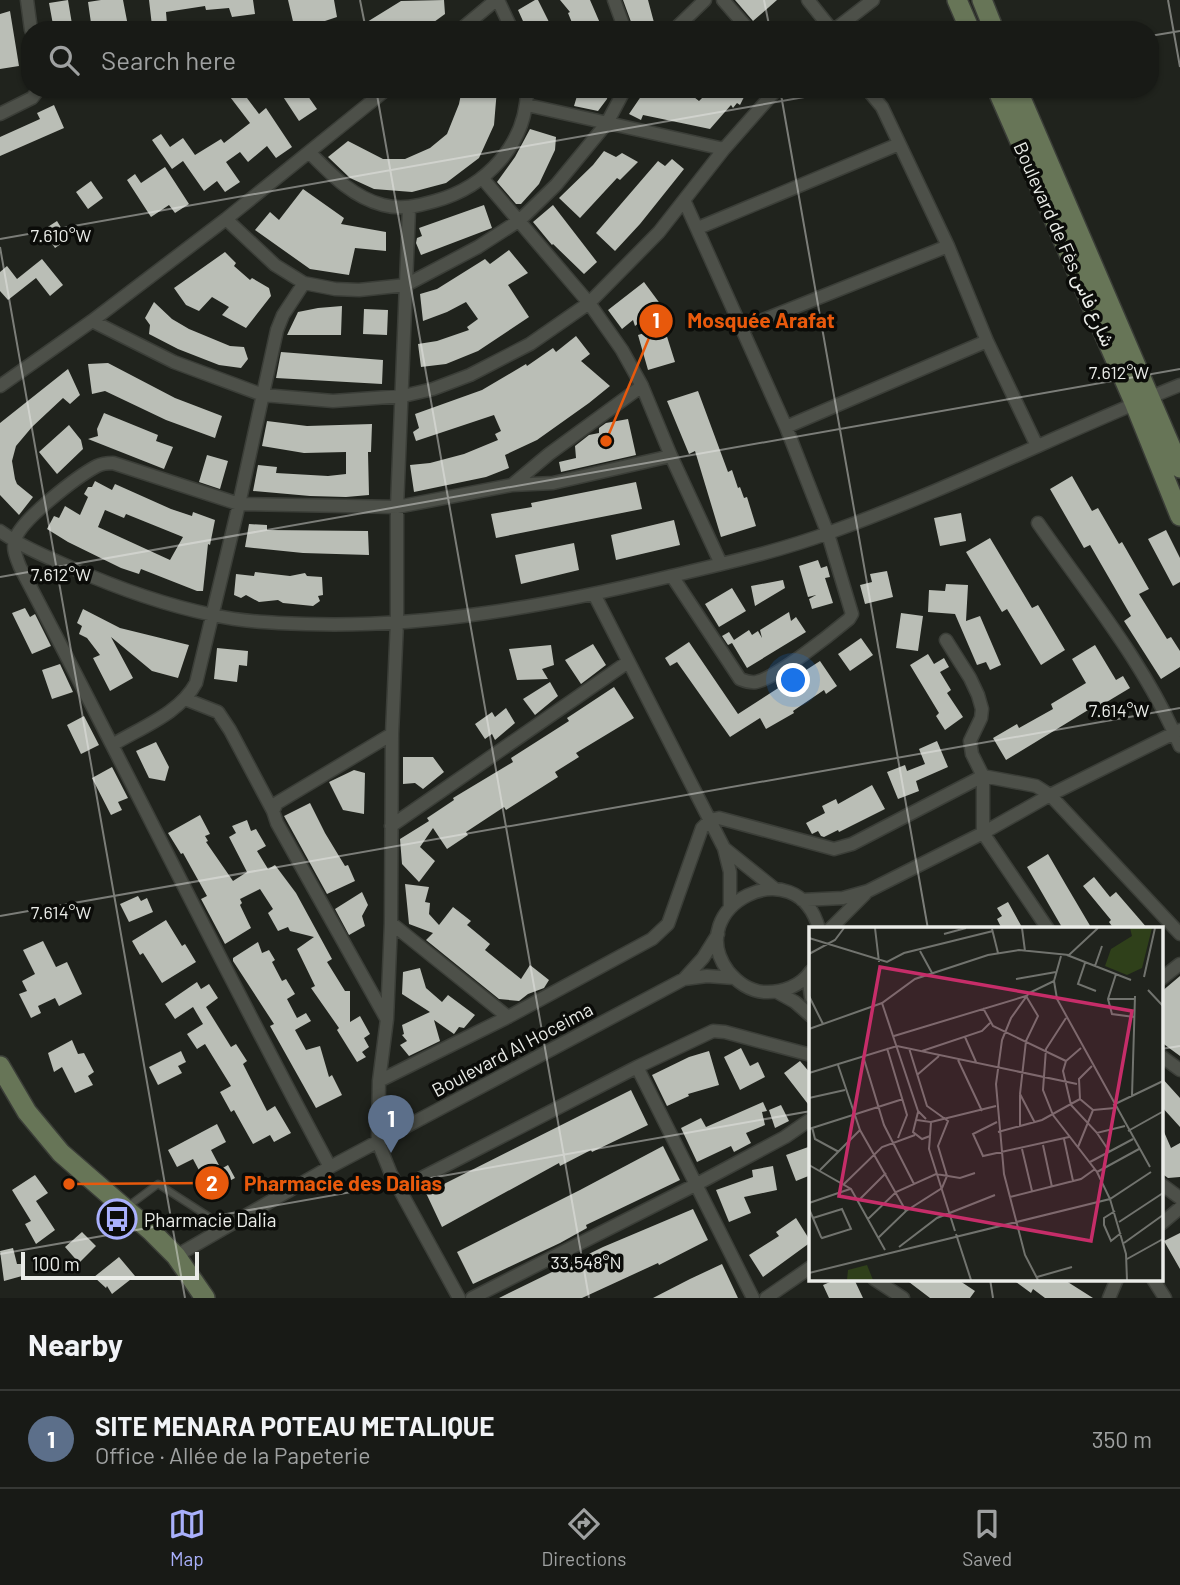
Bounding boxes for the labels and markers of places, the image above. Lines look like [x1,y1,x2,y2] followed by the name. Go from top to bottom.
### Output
[638,300,848,342] callout: Mosquée Arafat
[368,1095,414,1153] pin: 1
[194,1162,456,1204] callout: Pharmacie des Dalias
[96,1198,138,1240] bus stop icon: Pharmacie Dalia
[144,1208,276,1231] place label: Pharmacie Dalia

